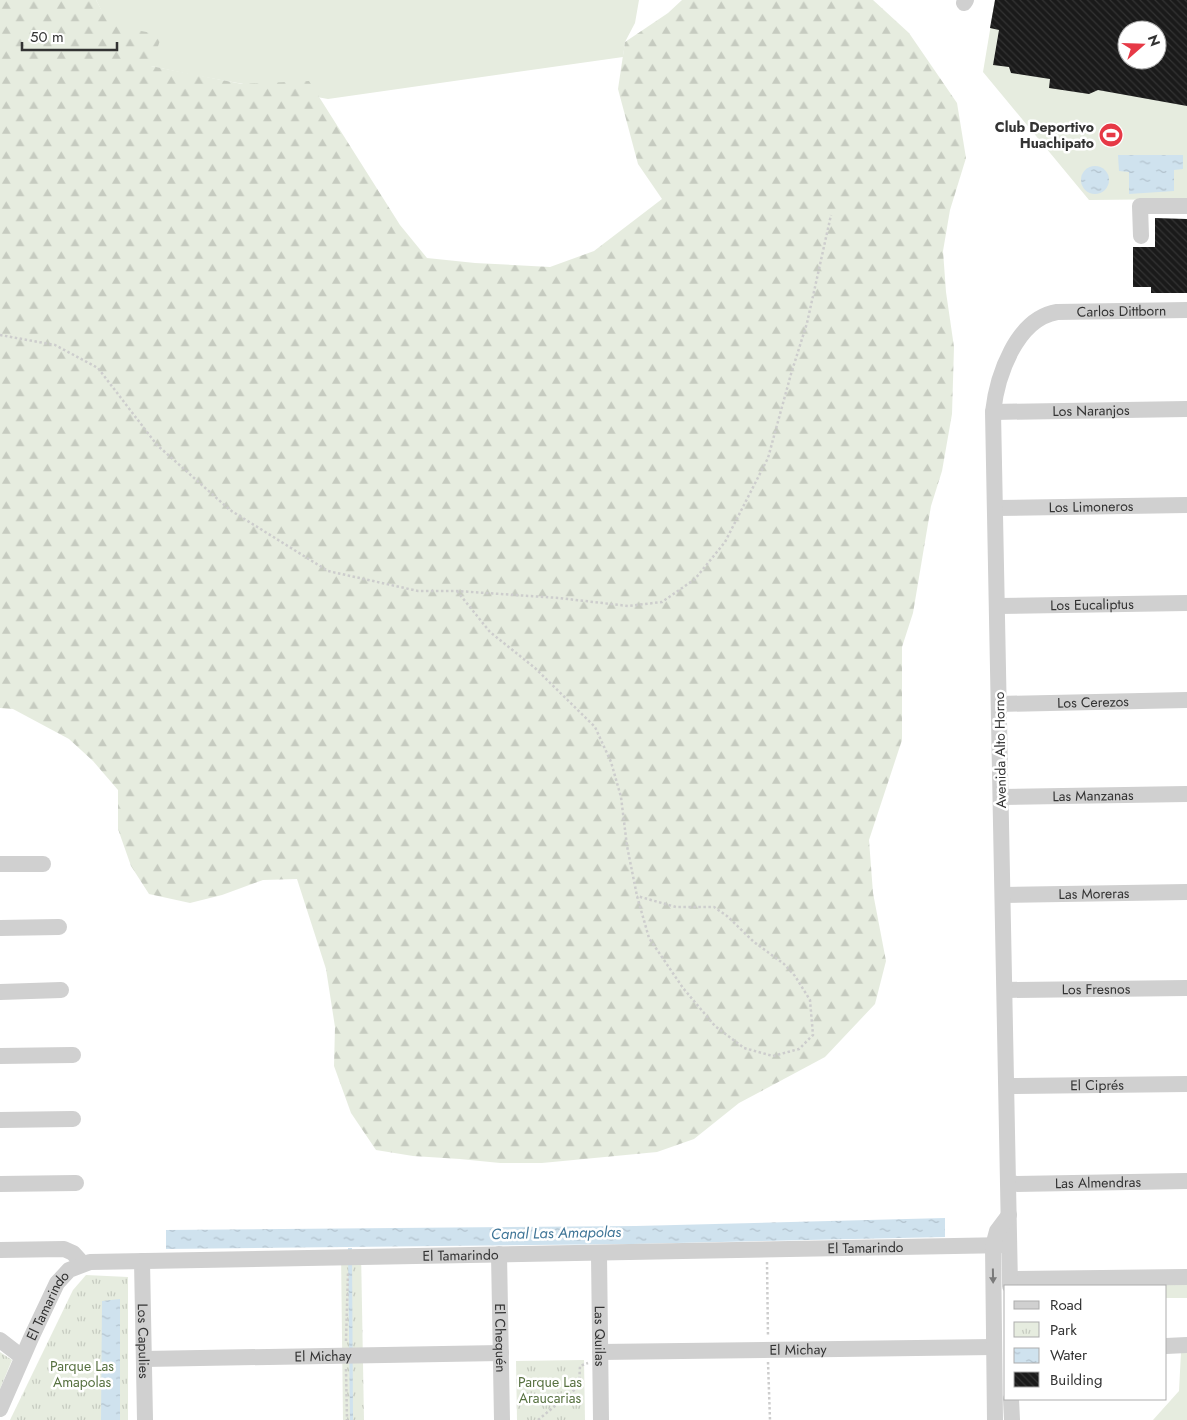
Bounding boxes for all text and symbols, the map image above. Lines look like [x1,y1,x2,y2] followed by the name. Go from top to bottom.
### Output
[22,20,118,52] scale bar
[1117,20,1167,70] north arrow
[30,26,64,48] text: 50 m
[1143,32,1166,49] text: N
[995,117,1094,153] place label: Club Deportivo Huachipato
[1098,122,1124,148] sports icon: Club Deportivo Huachipato
[1077,300,1167,322] street label: Carlos Dittborn
[1052,400,1130,421] street label: Los Naranjos
[1048,496,1134,517] street label: Los Limoneros
[1050,594,1134,615] street label: Los Eucaliptus
[989,691,1011,809] street label: Avenida Alto Horno
[1057,691,1129,713] street label: Los Cerezos
[1052,785,1134,806] street label: Las Manzanas
[1058,883,1130,904] street label: Las Moreras
[1062,979,1131,999] street label: Los Fresnos
[1070,1075,1124,1095] street label: El Ciprés
[1055,1172,1142,1193] street label: Las Almendras
[491,1221,621,1245] water label: Canal Las Amapolas
[827,1237,904,1258] street label: El Tamarindo
[422,1244,499,1266] street label: El Tamarindo
[21,1266,74,1344] street label: El Tamarindo
[989,1268,997,1284] one-way arrow
[1004,1285,1167,1400] legend
[1050,1294,1082,1316] text: Road
[133,1303,154,1379] street label: Los Capulies
[490,1303,511,1373] street label: El Chequén
[590,1306,610,1367] street label: Las Quilas
[1050,1319,1077,1341] text: Park
[769,1339,827,1360] street label: El Michay
[1050,1344,1088,1366] text: Water
[294,1346,352,1366] street label: El Michay
[50,1356,114,1392] park label: Parque Las Amapolas
[1050,1369,1102,1391] text: Building
[518,1372,582,1408] park label: Parque Las Araucarias

